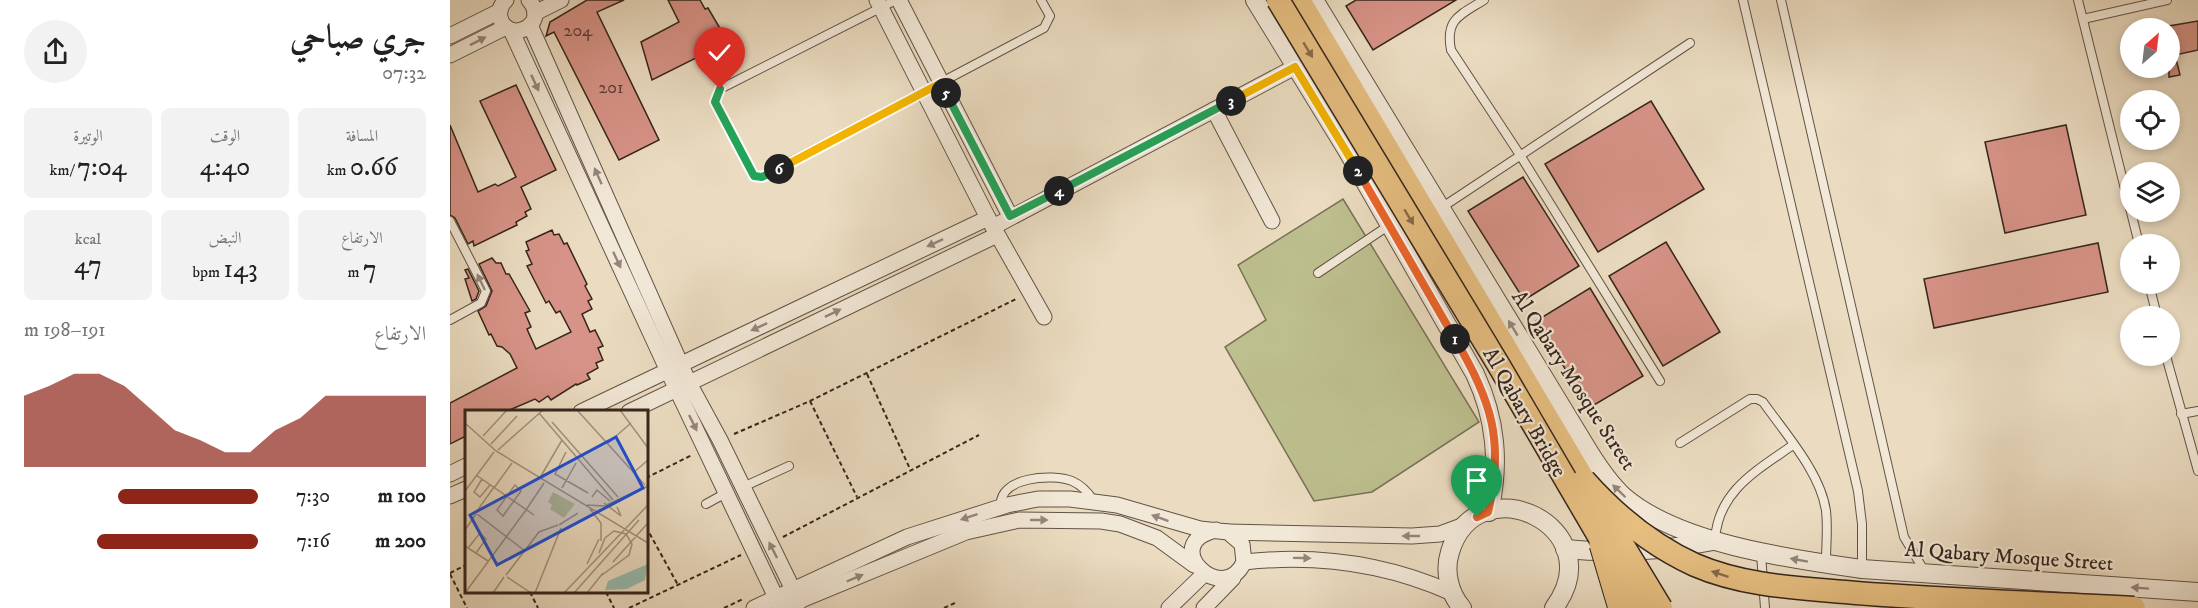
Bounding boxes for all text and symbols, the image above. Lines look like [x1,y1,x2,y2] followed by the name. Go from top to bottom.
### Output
[290,18,426,59] text: جري صباحي
[2120,18,2180,78] north arrow
[2120,18,2180,366] map controls
[24,20,87,83] button: share
[564,20,593,42] house number: 204
[694,27,745,89] pin
[470,36,487,46] one-way arrow
[703,36,736,69] icon: check
[1303,42,1314,58] one-way arrow
[382,61,426,86] text: 07:32
[531,74,540,91] one-way arrow
[598,77,624,99] house number: 201
[931,78,961,108] pin: 5
[942,83,950,103] text: 5
[1216,86,1246,116] pin: 3
[2120,90,2180,150] button: locate
[1228,91,1234,111] text: 3
[73,126,103,146] text: الوتيرة
[210,126,240,146] text: الوقت
[346,126,378,146] text: المسافة
[77,151,127,184] text: 7:04
[200,151,250,184] text: 4:40
[350,151,397,184] text: 0.66
[764,154,794,184] pin: 6
[1343,156,1373,186] pin: 2
[775,159,783,179] text: 6
[49,160,77,180] text: /km
[327,160,350,180] text: km
[1354,161,1362,181] text: 2
[2120,162,2180,222] button: layers
[593,168,602,185] one-way arrow
[1044,176,1074,206] pin: 4
[1054,181,1064,201] text: 4
[1404,209,1415,225] one-way arrow
[209,228,241,248] text: النبض
[341,228,383,248] text: الارتفاع
[75,229,101,249] text: kcal
[2120,234,2180,294] button: +
[927,239,944,248] one-way arrow
[74,249,102,282] text: 47
[612,251,621,268] one-way arrow
[223,253,258,286] text: 143
[363,253,377,286] text: 7
[192,262,223,282] text: bpm
[347,262,363,282] text: m
[476,273,486,290] one-way arrow
[1505,286,1641,476] street label: Al Qabary Mosque Street
[2120,306,2180,366] button: −
[825,309,842,318] one-way arrow
[24,318,106,343] text: 191–198 m
[1508,320,1519,336] one-way arrow
[374,322,426,347] text: الارتفاع
[750,322,768,332] one-way arrow
[1440,324,1470,354] pin: 1
[1452,329,1458,349] text: 1
[1476,343,1572,482] street label: Al Qabary Bridge
[465,410,648,593] inset map
[689,415,698,432] one-way arrow
[1451,455,1502,517] pin
[1460,464,1493,497] icon: arrive
[296,484,330,509] text: 7:30
[378,484,426,509] text: 100 m
[1612,484,1627,498] one-way arrow
[1151,512,1169,522] one-way arrow
[960,513,978,522] one-way arrow
[1029,515,1048,525] one-way arrow
[297,529,330,554] text: 7:16
[375,529,426,554] text: 200 m
[1401,531,1420,541] one-way arrow
[1904,537,2114,577] street label: Al Qabary Mosque Street
[768,541,777,558] one-way arrow
[1293,554,1312,563] one-way arrow
[1789,555,1808,564] one-way arrow
[1711,568,1729,578] one-way arrow
[846,573,864,583] one-way arrow
[2130,583,2149,593] one-way arrow

